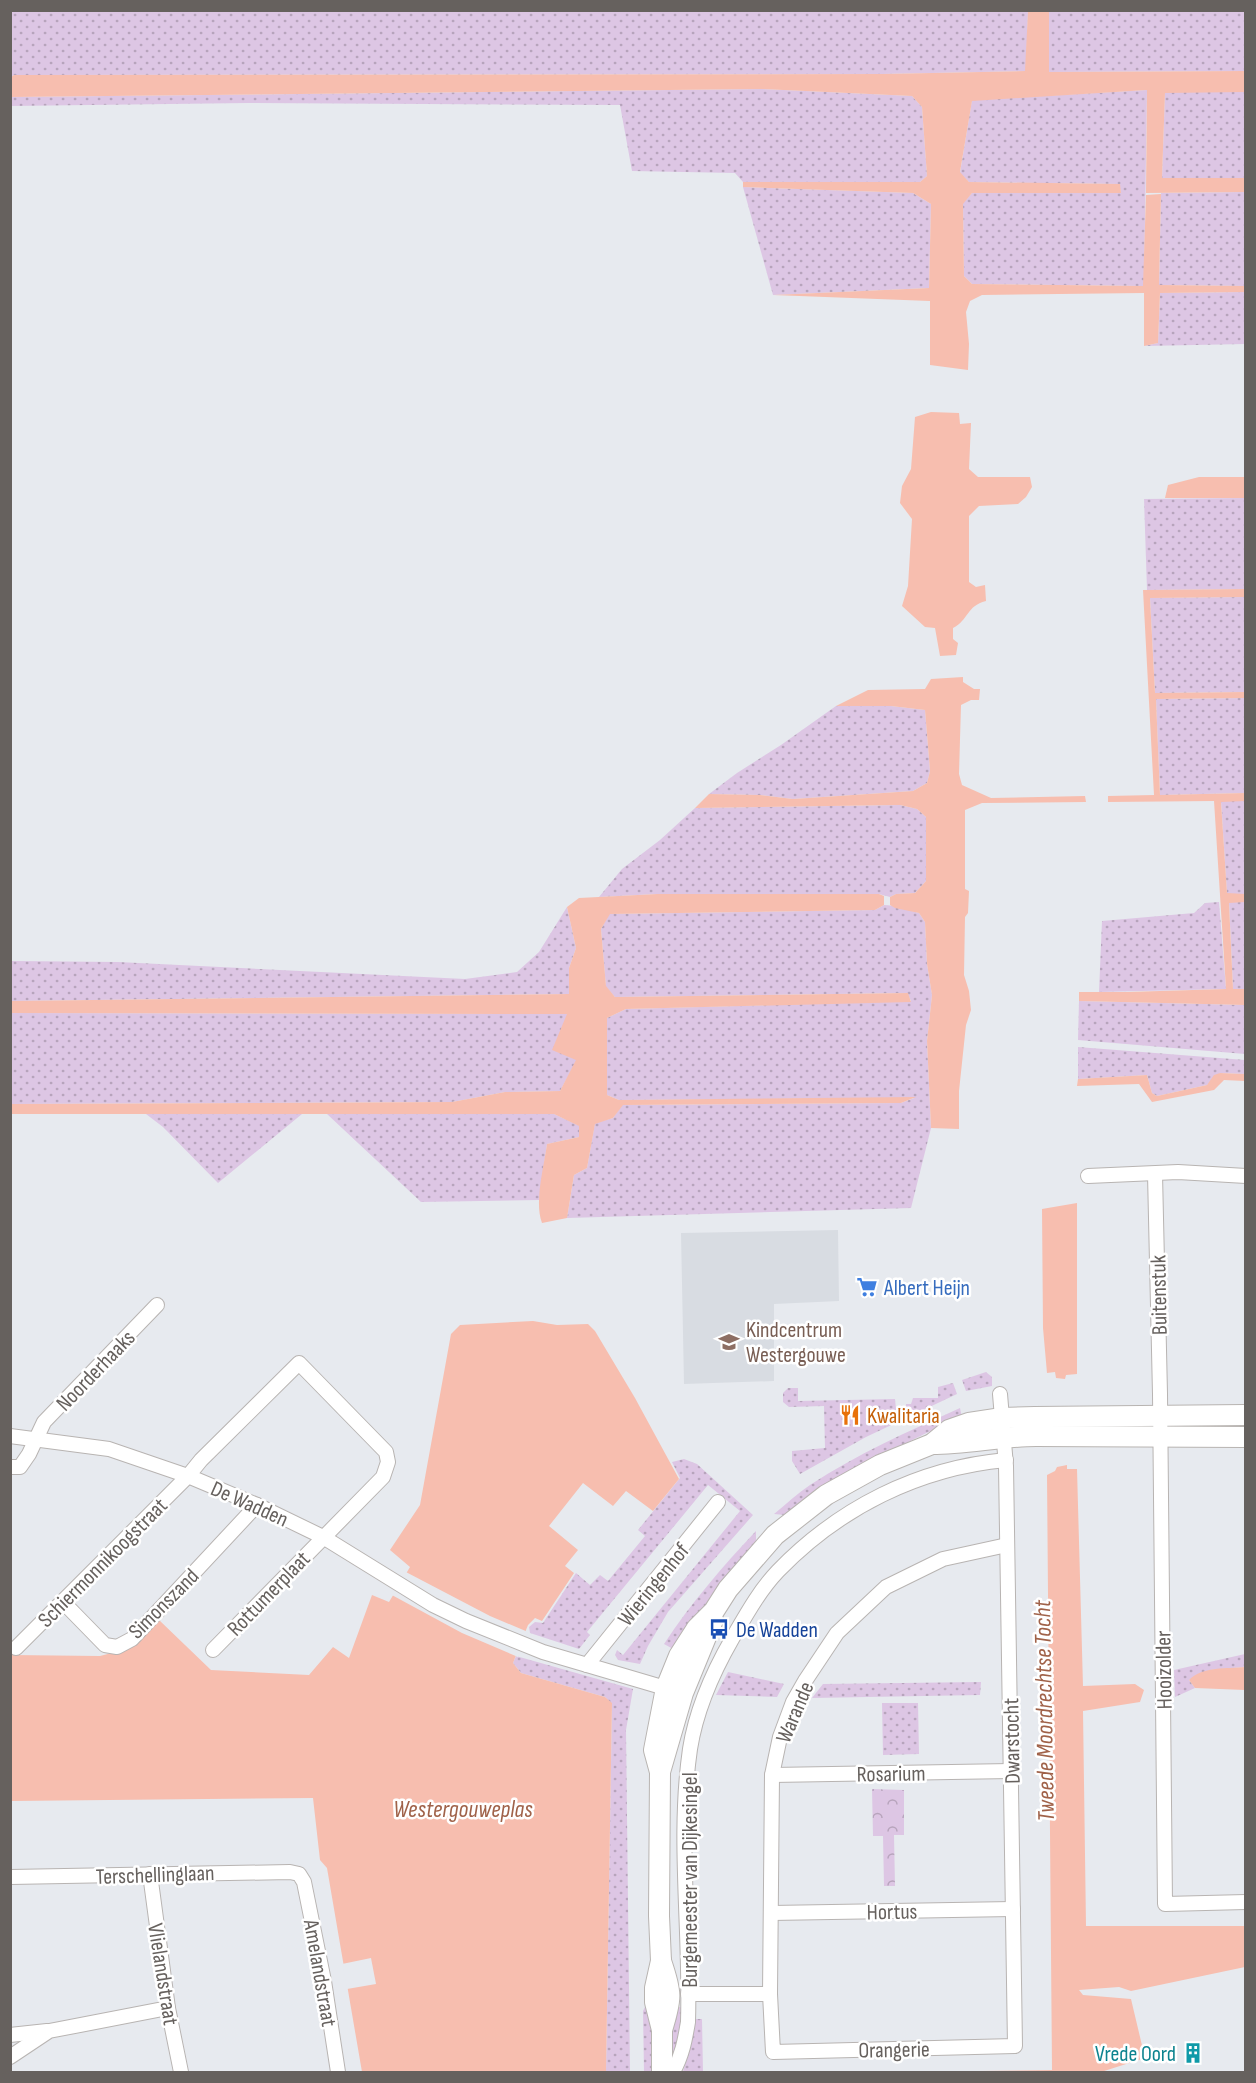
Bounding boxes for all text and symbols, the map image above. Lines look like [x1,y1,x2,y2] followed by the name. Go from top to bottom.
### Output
[1145,1254,1174,1335] street label: Buitenstuk
[855,1275,879,1299] supermarket icon: Albert Heijn
[883,1275,970,1302] place label: Albert Heijn
[746,1317,846,1369] place label: Kindcentrum Westergouwe
[51,1325,141,1417] street label: Noorderhaaks
[717,1330,741,1354] school or university icon: Kindcentrum Westergouwe
[838,1403,862,1427] restaurant icon: Kwalitaria
[867,1403,940,1430] place label: Kwalitaria
[206,1475,292,1533] street label: De Wadden
[33,1492,174,1634] street label: Schiermonnikoogstraat
[613,1538,696,1632] street label: Wieringenhof
[222,1546,316,1642] street label: Rottumerplaat
[123,1563,205,1645] street label: Simonszand
[1028,1599,1061,1822] water label: Tweede Moordrechtse Tocht
[707,1617,731,1641] bus stop icon: De Wadden
[736,1617,818,1644] place label: De Wadden
[1150,1630,1179,1710] street label: Hooizolder
[770,1678,820,1747] street label: Warande
[998,1697,1027,1784] street label: Dwarstocht
[856,1760,926,1789] street label: Rosarium
[677,1772,704,1988] street label: Burgemeester van Dijkesingel
[393,1795,533,1824] water label: Westergouweplas
[95,1860,215,1891] street label: Terschellinglaan
[866,1899,918,1926] street label: Hortus
[297,1917,342,2029] street label: Amelandstraat
[141,1921,184,2027] street label: Vlielandstraat
[858,2036,930,2065] street label: Orangerie
[1095,2041,1176,2068] place label: Vrede Oord
[1181,2041,1205,2065] building icon: Vrede Oord

